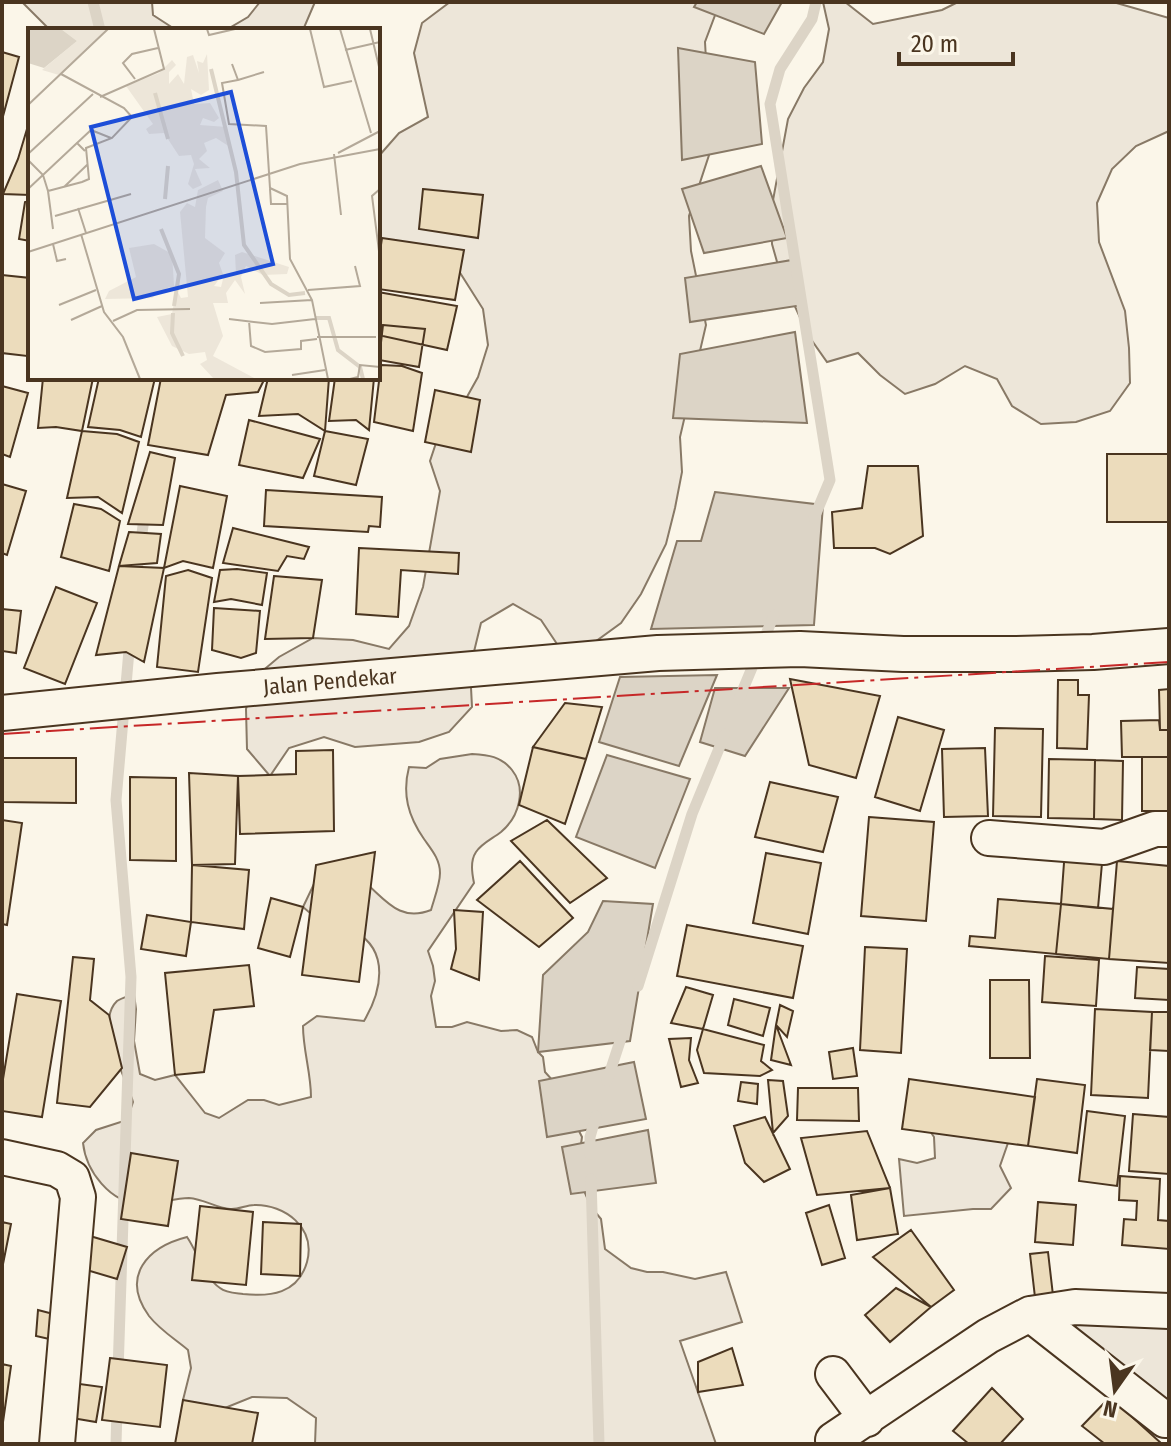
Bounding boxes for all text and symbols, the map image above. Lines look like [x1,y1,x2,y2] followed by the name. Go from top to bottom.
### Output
[899,16,1013,66] scale bar
[28,28,380,380] inset map
[911,30,958,58] text: 20 m
[262,662,398,701] street label: Jalan Pendekar
[1075,1350,1155,1430] north arrow
[1101,1394,1120,1424] text: N

